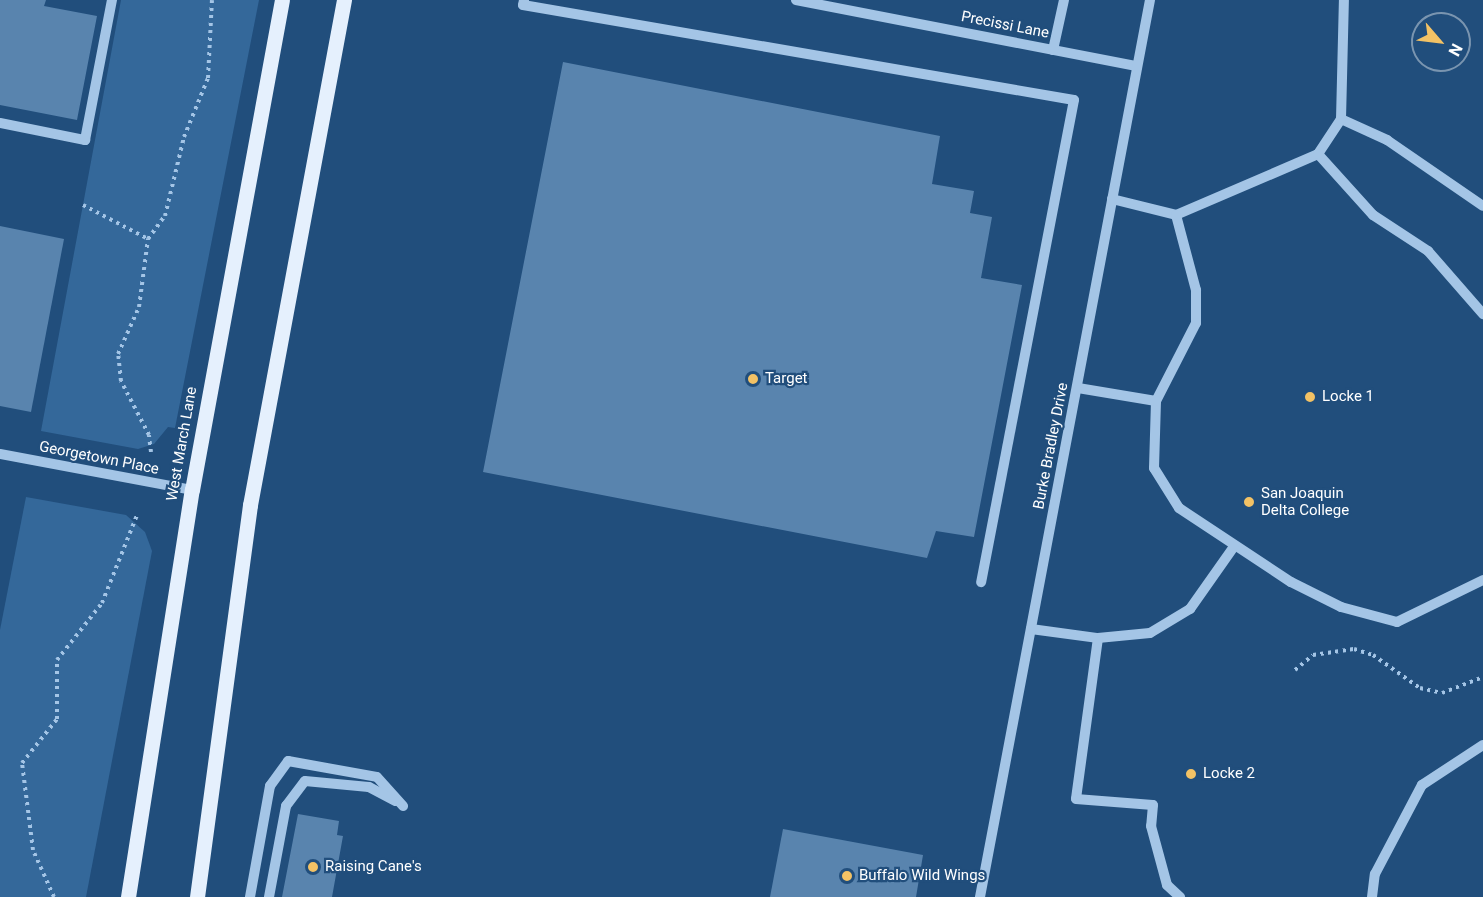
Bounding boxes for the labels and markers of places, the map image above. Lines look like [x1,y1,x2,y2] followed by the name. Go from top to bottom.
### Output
[765,370,808,388] place label: Target
[746,372,760,386] marker: Target
[1322,388,1374,406] place label: Locke 1
[1303,390,1317,404] marker: Locke 1
[1261,484,1349,519] place label: San Joaquin Delta College
[1242,495,1256,509] marker: San Joaquin Delta College
[1203,765,1255,783] place label: Locke 2
[1184,767,1198,781] marker: Locke 2
[325,858,422,876] place label: Raising Cane's
[306,860,320,874] marker: Raising Cane's
[859,867,985,885] place label: Buffalo Wild Wings
[840,869,854,883] marker: Buffalo Wild Wings

